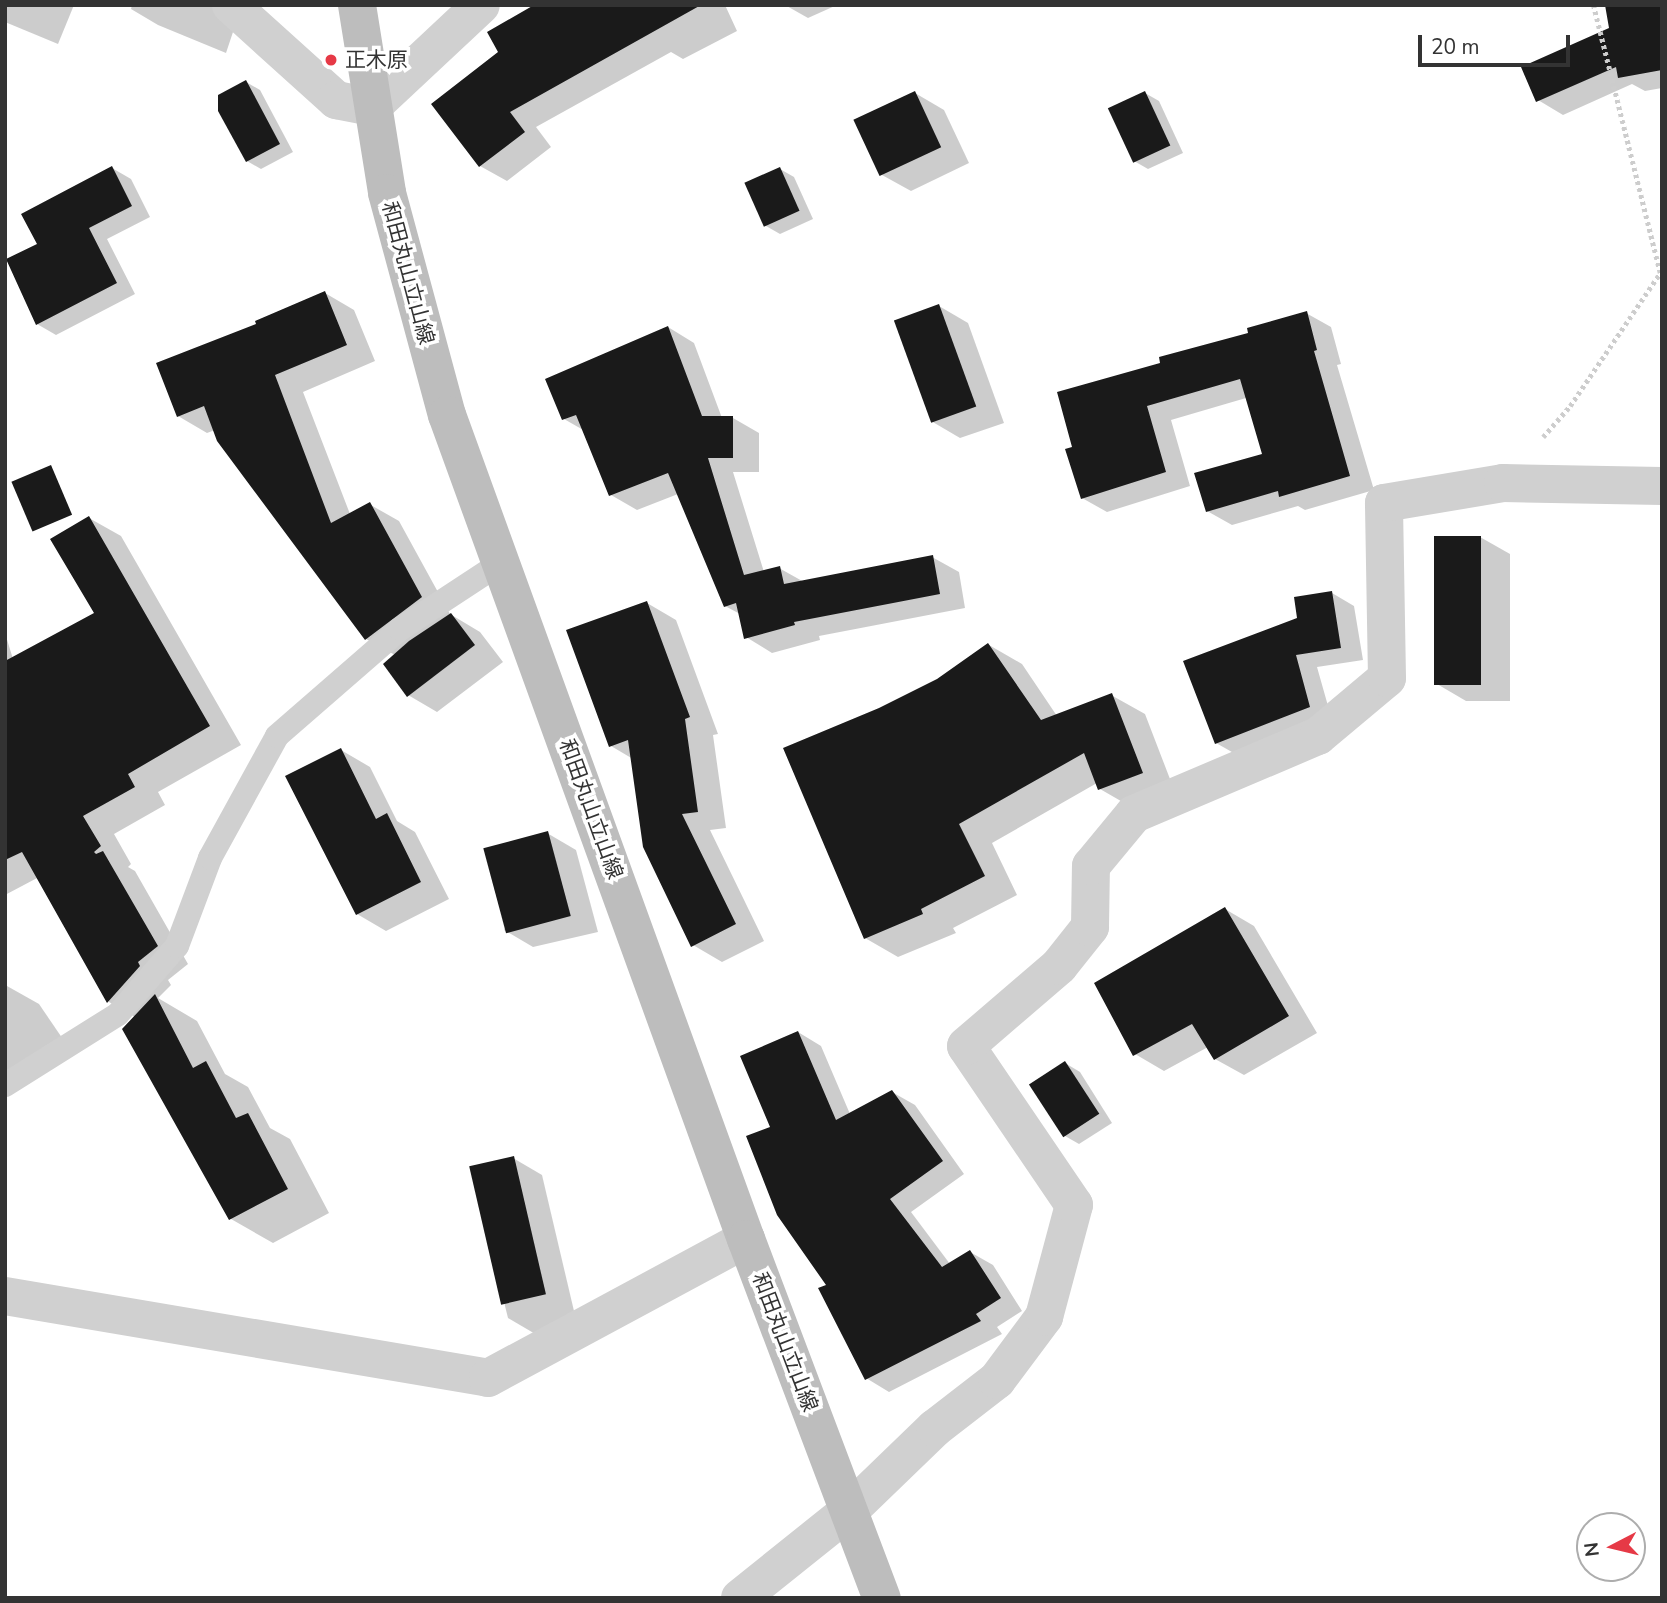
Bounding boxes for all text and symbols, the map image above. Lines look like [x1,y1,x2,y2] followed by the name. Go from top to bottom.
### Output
[1422,21,1574,65] scale bar
[1431,33,1480,61] text: 20 m
[345,47,408,73] place label: 正木原
[323,52,339,68] marker: 正木原
[377,199,439,347] street label: 和田丸山立山線
[554,736,628,882] street label: 和田丸山立山線
[747,1269,823,1415] street label: 和田丸山立山線
[1576,1512,1646,1582] north arrow
[1578,1541,1606,1558] text: N

